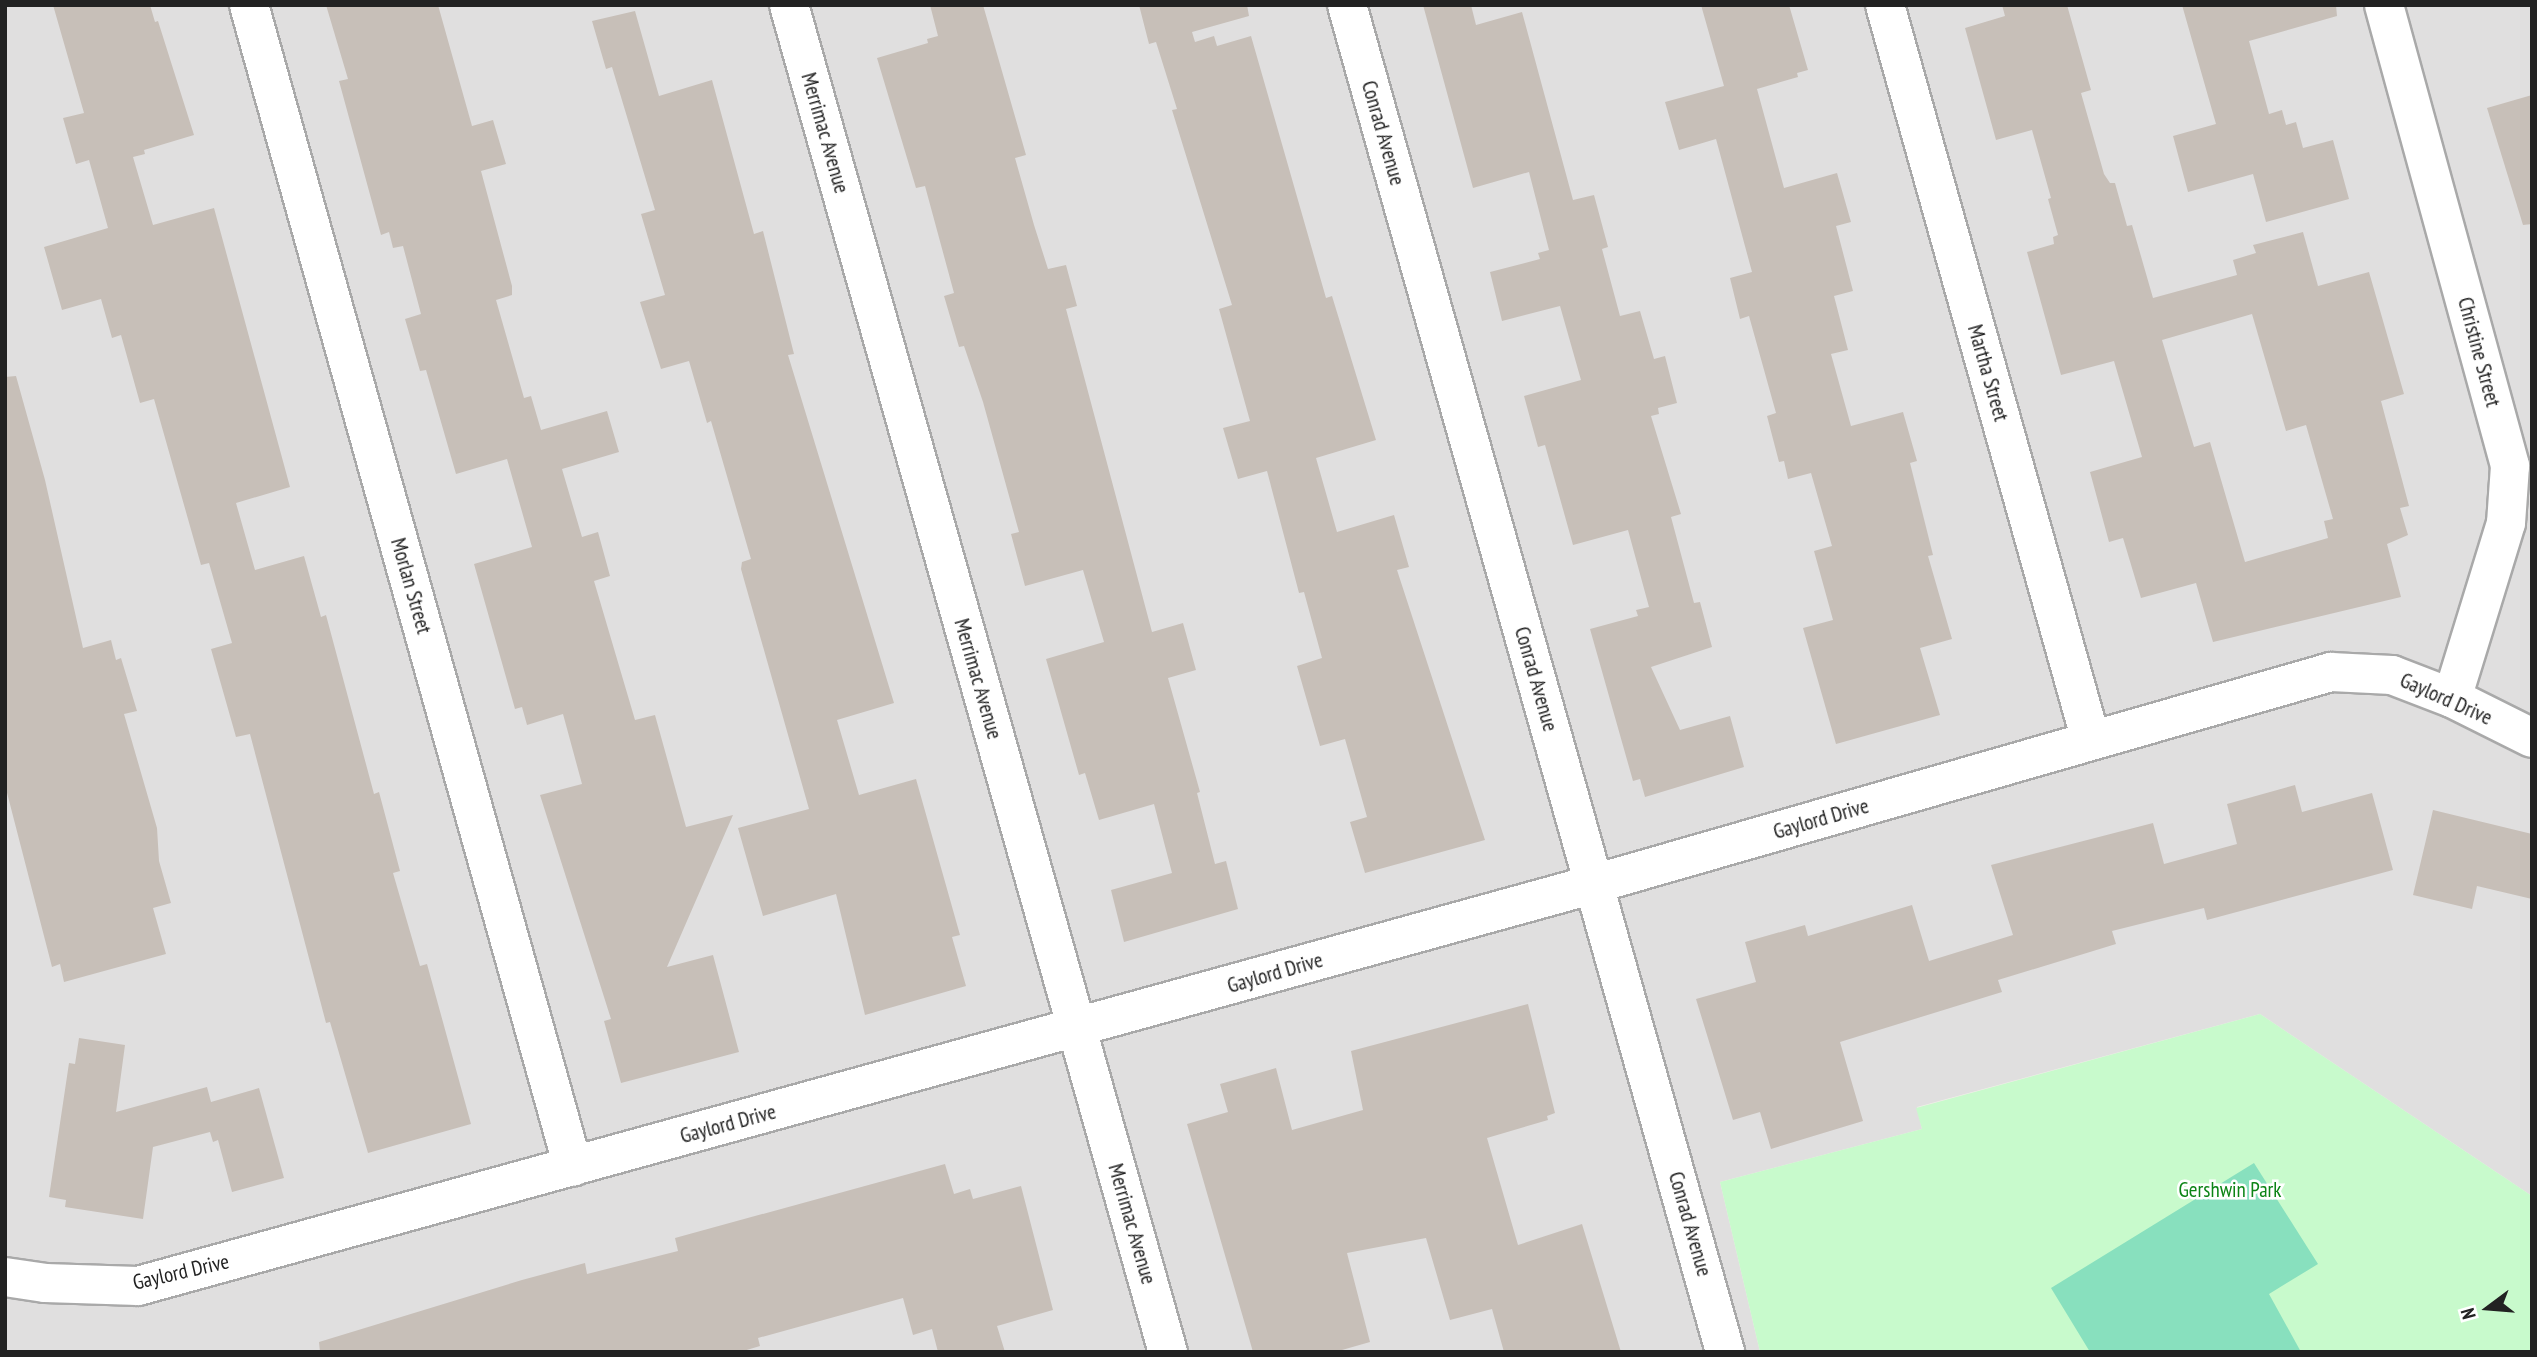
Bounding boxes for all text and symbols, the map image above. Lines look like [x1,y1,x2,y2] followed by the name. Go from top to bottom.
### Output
[796,69,854,197] street label: Merrimac Avenue
[1356,78,1410,188] street label: Conrad Avenue
[2452,294,2506,410] street label: Christine Street
[1962,322,2014,424] street label: Martha Street
[385,535,437,637] street label: Morlan Street
[949,615,1007,743] street label: Merrimac Avenue
[1509,624,1563,734] street label: Conrad Avenue
[2396,668,2496,730] street label: Gaylord Drive
[1770,793,1872,845] street label: Gaylord Drive
[1224,947,1326,999] street label: Gaylord Drive
[677,1099,779,1149] street label: Gaylord Drive
[1103,1160,1161,1288] street label: Merrimac Avenue
[1663,1169,1717,1279] street label: Conrad Avenue
[2179,1177,2281,1203] park label: Gershwin Park
[130,1249,232,1295] street label: Gaylord Drive
[2453,1273,2523,1343] north arrow
[2455,1306,2481,1322] text: N

